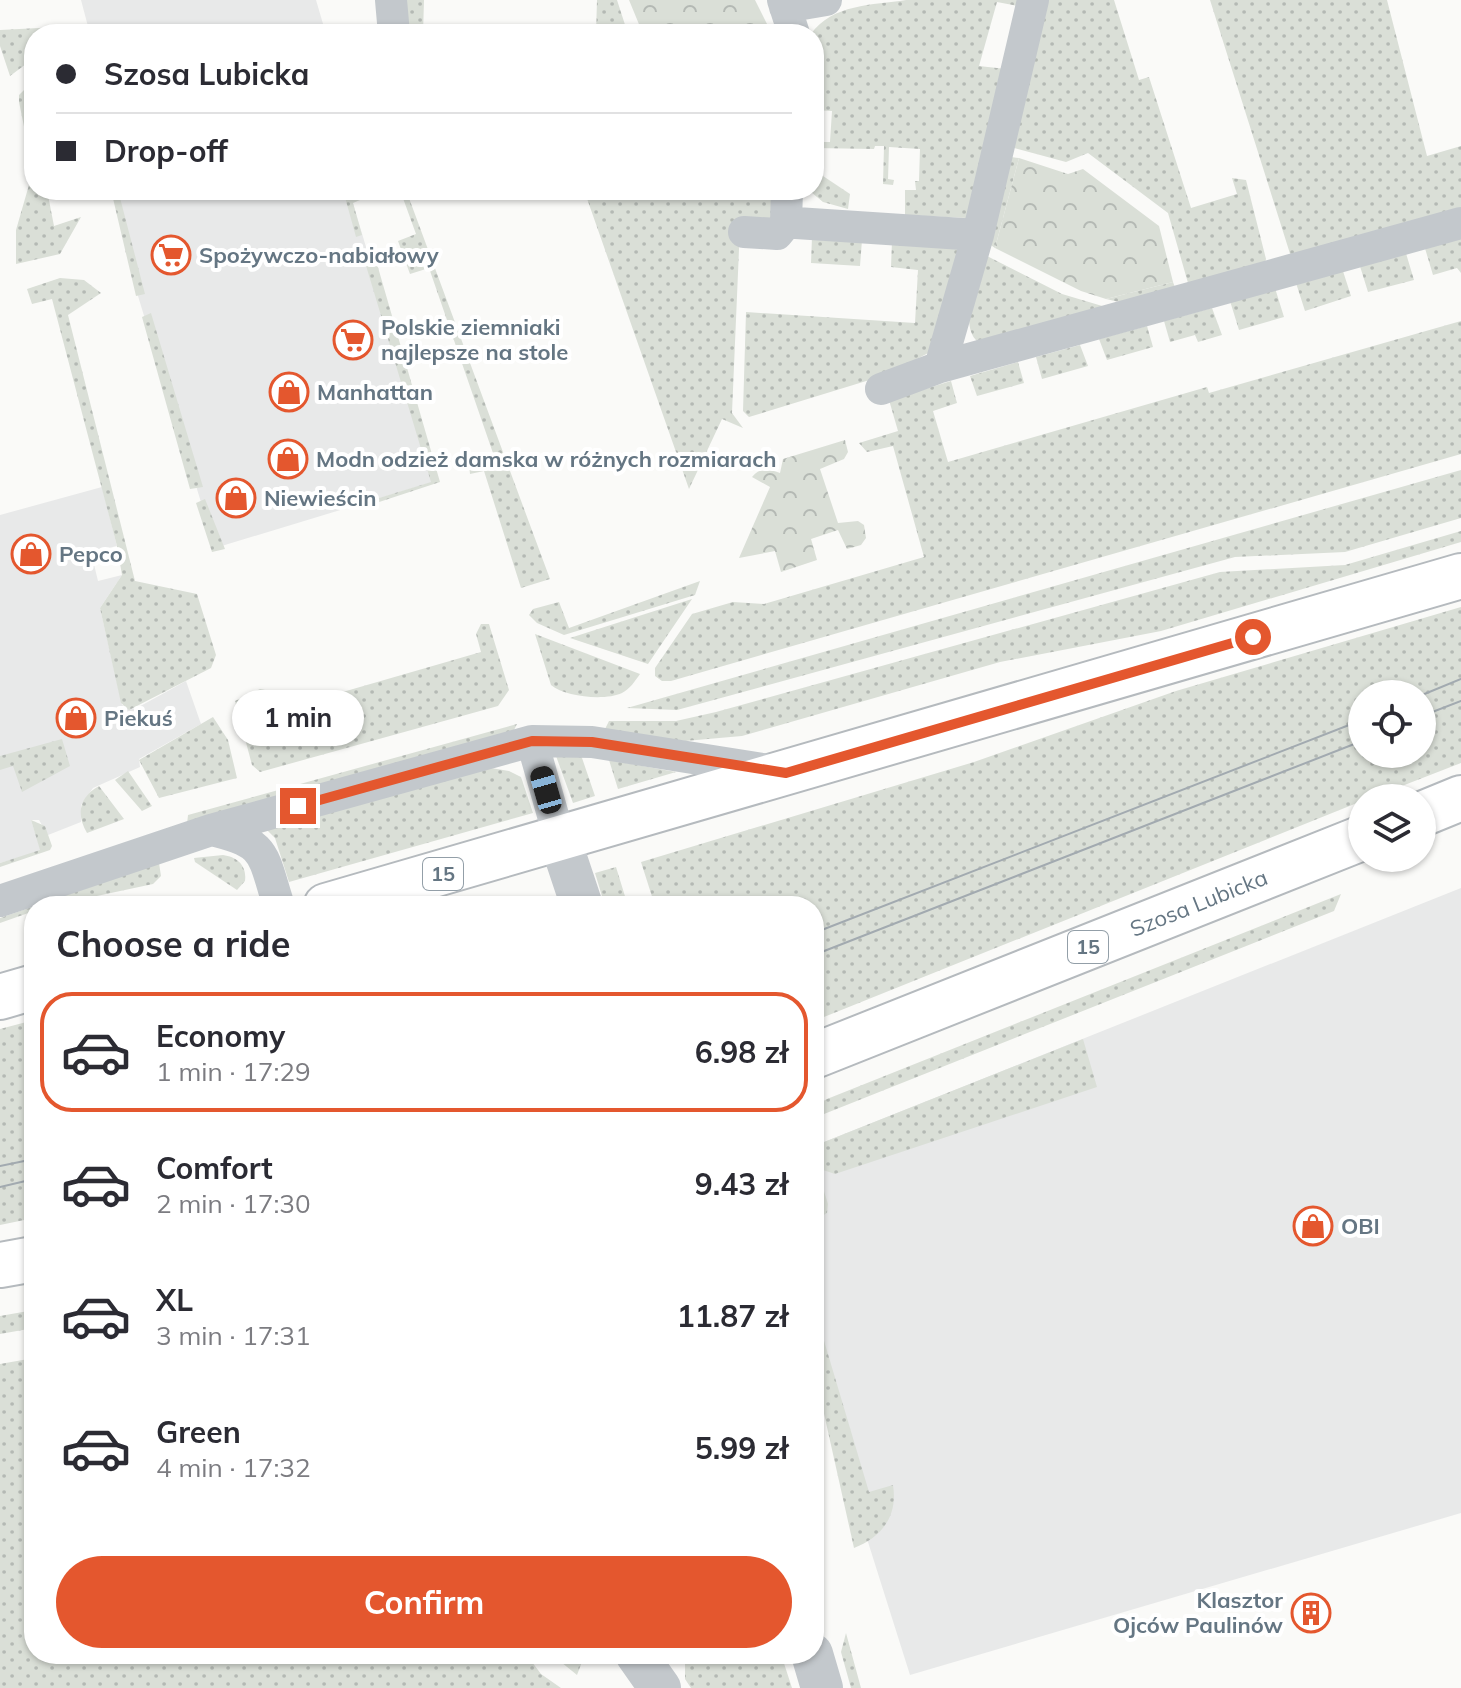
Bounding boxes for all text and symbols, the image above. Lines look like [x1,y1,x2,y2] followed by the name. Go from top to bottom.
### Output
[104,55,309,93] text: Szosa Lubicka
[104,132,228,170] text: Drop-off
[150,234,192,276] supermarket icon: Spożywczo-nabiałowy
[199,241,439,269] place label: Spożywczo-nabiałowy
[381,313,568,366] place label: Polskie ziemniaki najlepsze na stole
[332,319,374,361] supermarket icon: Polskie ziemniaki najlepsze na stole
[268,371,310,413] shop icon: Manhattan
[317,378,433,406] place label: Manhattan
[267,438,309,480] shop icon: Modn odzież damska w różnych rozmiarach
[316,445,777,473] place label: Modn odzież damska w różnych rozmiarach
[215,477,257,519] shop icon: Niewieścin
[264,484,377,512] place label: Niewieścin
[10,533,52,575] shop icon: Pepco
[59,540,123,568] place label: Pepco
[1235,619,1271,655] route start
[1348,680,1436,872] map controls
[1348,680,1436,768] button: locate
[232,690,364,746] callout: 1 min
[55,697,97,739] shop icon: Piekuś
[264,701,332,734] text: 1 min
[104,704,173,732] place label: Piekuś
[528,764,564,816] car
[1348,784,1436,872] button: layers
[280,788,316,824] route end
[423,858,463,890] road number: 15
[1126,863,1272,943] street label: Szosa Lubicka
[56,921,290,966] text: Choose a ride
[1068,931,1108,963] road number: 15
[60,1016,132,1088] icon: car
[156,1017,285,1055] text: Economy
[695,1033,788,1071] text: 6.98 zł
[156,1055,311,1088] text: 1 min · 17:29
[60,1148,132,1220] icon: car
[156,1149,273,1187] text: Comfort
[695,1165,788,1203] text: 9.43 zł
[156,1187,311,1220] text: 2 min · 17:30
[1292,1205,1334,1247] shop icon: OBI
[1341,1212,1380,1240] place label: OBI
[60,1280,132,1352] icon: car
[156,1281,193,1319] text: XL
[677,1297,788,1335] text: 11.87 zł
[156,1319,311,1352] text: 3 min · 17:31
[60,1412,132,1484] icon: car
[156,1413,241,1451] text: Green
[695,1429,788,1467] text: 5.99 zł
[156,1451,311,1484] text: 4 min · 17:32
[56,1556,792,1648] button: Confirm
[1113,1586,1284,1639] place label: Klasztor Ojców Paulinów
[1290,1592,1332,1634] building icon: Klasztor Ojców Paulinów

